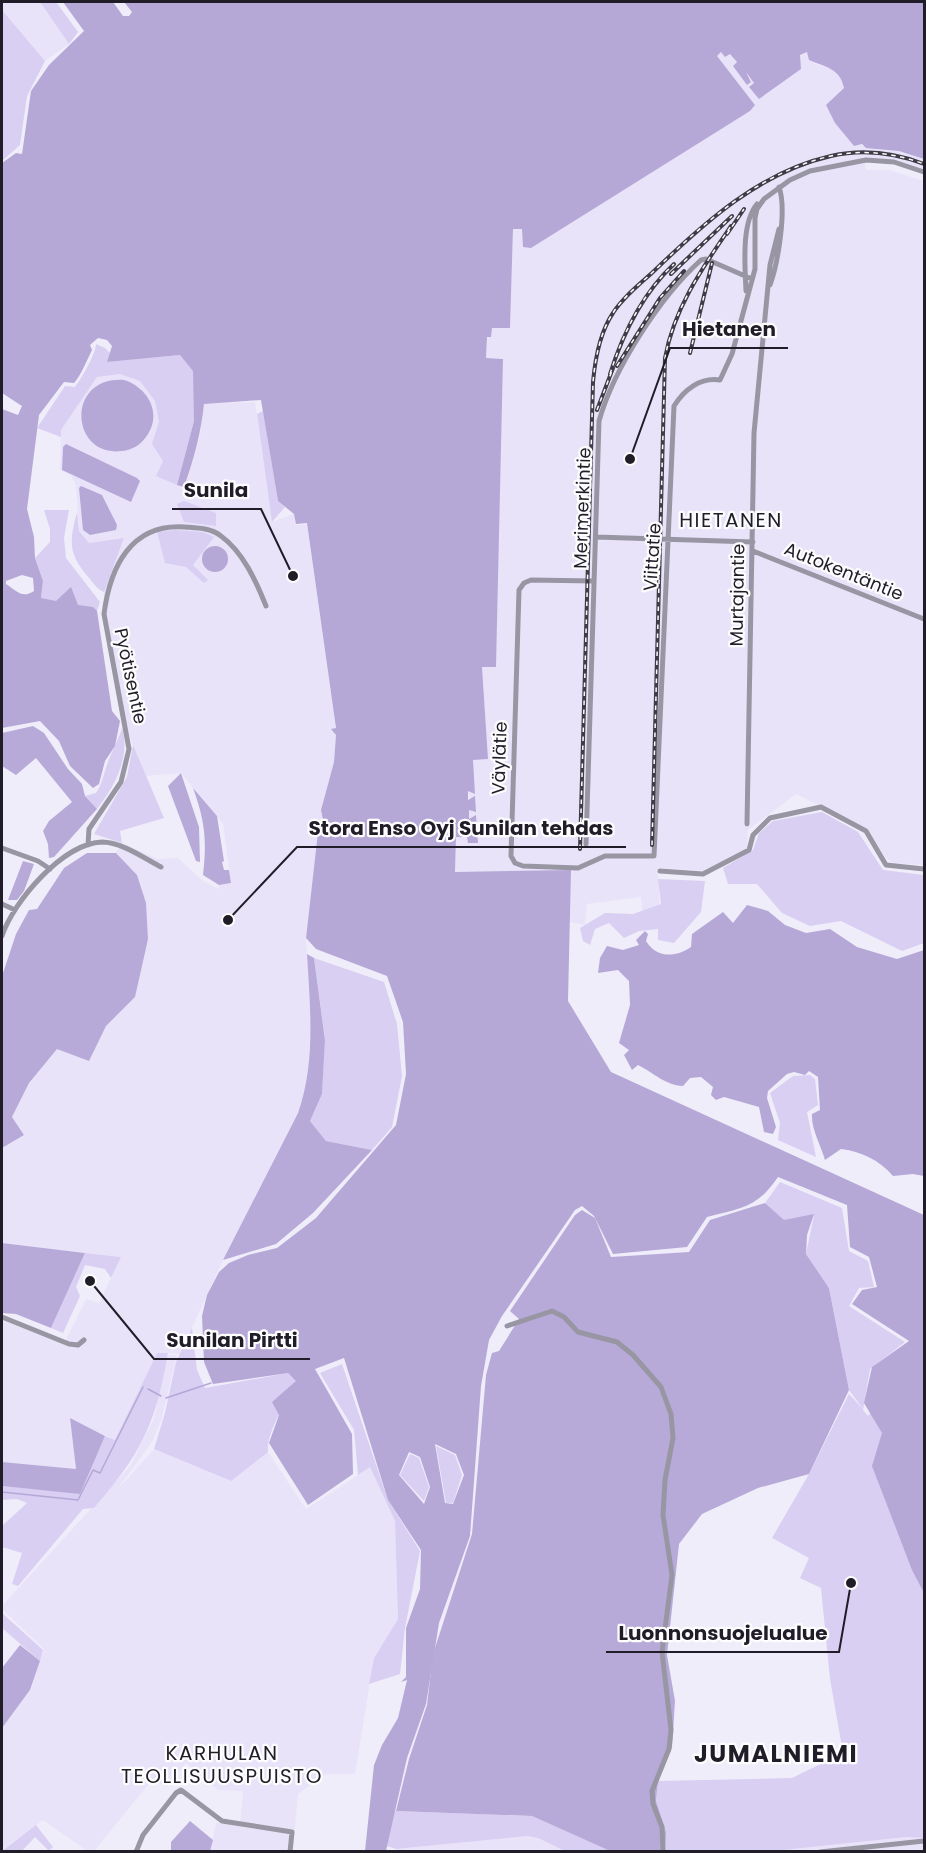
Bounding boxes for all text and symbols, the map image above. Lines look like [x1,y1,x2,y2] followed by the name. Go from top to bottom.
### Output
[670,310,788,348] callout: Hietanen
[682,315,776,343] text: Hietanen
[567,447,597,569] street label: Merimerkintie
[172,471,261,509] callout: Sunila
[184,476,248,504] text: Sunila
[679,506,783,534] district label: HIETANEN
[637,522,667,592] street label: Viittatie
[781,536,907,606] street label: Autokentäntie
[724,543,750,647] street label: Murtajantie
[109,626,153,726] street label: Pyötisentie
[485,721,513,795] street label: Väylätie
[297,809,626,847] callout: Stora Enso Oyj Sunilan tehdas
[308,814,614,842] text: Stora Enso Oyj Sunilan tehdas
[154,1321,310,1359] callout: Sunilan Pirtti
[166,1326,298,1354] text: Sunilan Pirtti
[606,1614,839,1652] callout: Luonnonsuojelualue
[618,1619,828,1647] text: Luonnonsuojelualue
[694,1737,858,1770] district label: JUMALNIEMI
[121,1739,323,1790] district label: KARHULAN TEOLLISUUSPUISTO

